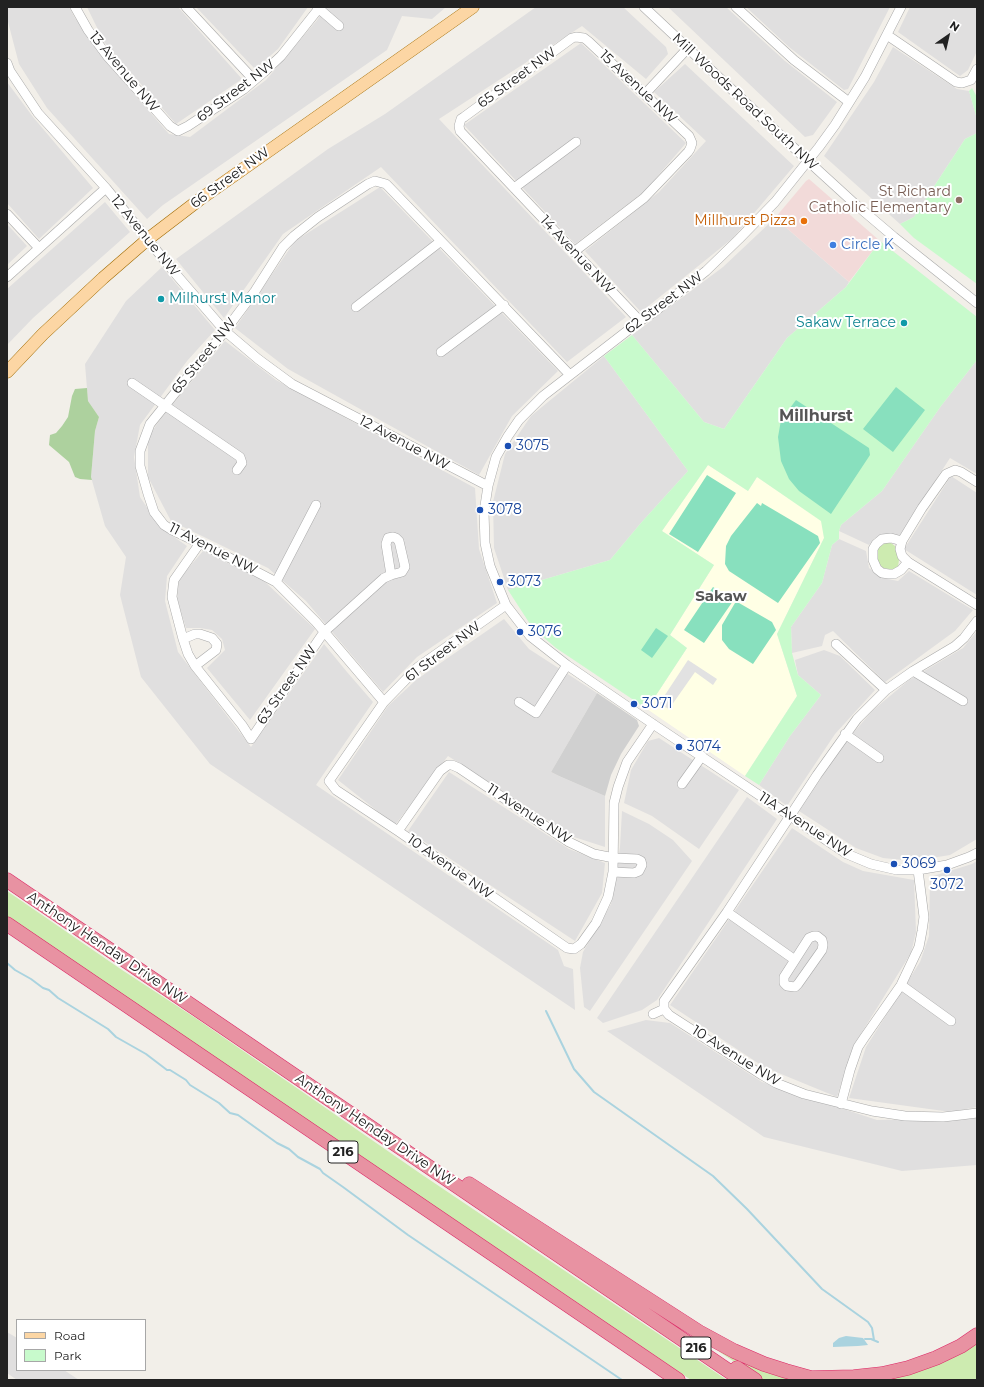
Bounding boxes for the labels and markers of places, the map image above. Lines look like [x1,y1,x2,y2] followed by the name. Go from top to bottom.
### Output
[809,184,951,216] place label: St Richard Catholic Elementary
[954,195,964,205] marker: St Richard Catholic Elementary
[694,213,796,229] place label: Millhurst Pizza
[799,216,809,226] marker: Millhurst Pizza
[841,237,894,253] place label: Circle K
[828,240,838,250] marker: Circle K
[169,291,276,307] place label: Milhurst Manor
[156,294,166,304] marker: Milhurst Manor
[796,315,896,331] place label: Sakaw Terrace
[899,318,909,328] marker: Sakaw Terrace
[516,438,549,454] place label: 3075
[503,441,513,451] marker: 3075
[488,502,522,518] place label: 3078
[475,505,485,515] marker: 3078
[508,574,541,590] place label: 3073
[495,577,505,587] marker: 3073
[528,624,562,640] place label: 3076
[515,627,525,637] marker: 3076
[642,696,672,712] place label: 3071
[629,699,639,709] marker: 3071
[687,739,721,755] place label: 3074
[674,742,684,752] marker: 3074
[902,856,936,872] place label: 3069
[889,859,899,869] marker: 3069
[942,865,952,875] marker: 3072
[930,877,964,893] place label: 3072

